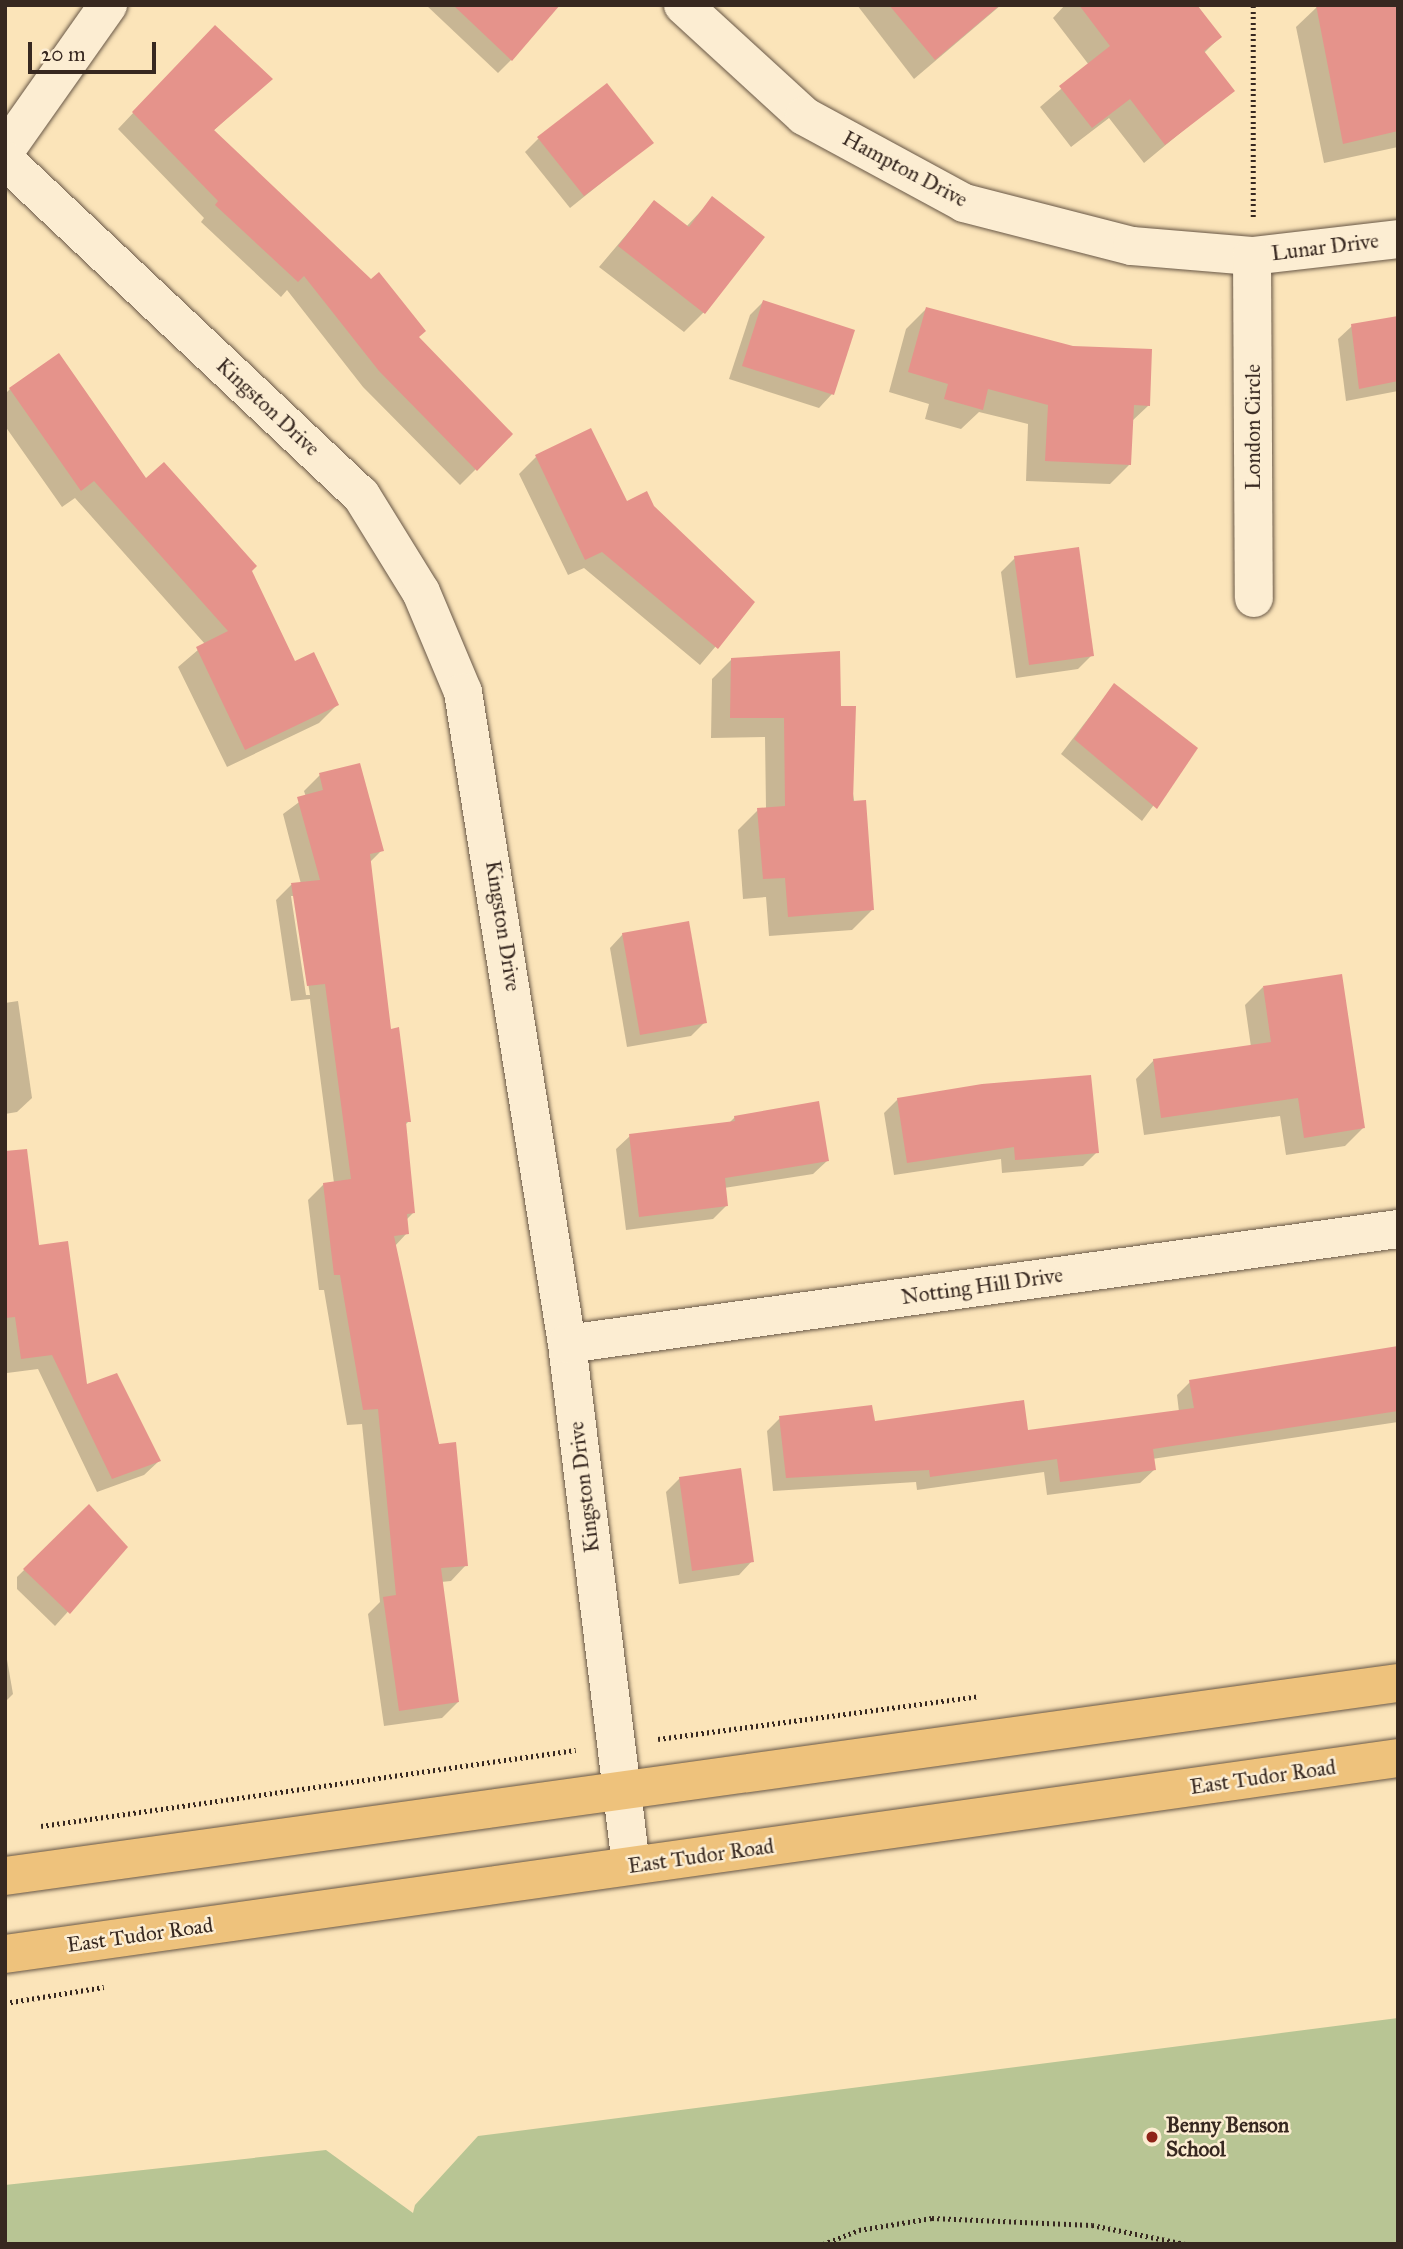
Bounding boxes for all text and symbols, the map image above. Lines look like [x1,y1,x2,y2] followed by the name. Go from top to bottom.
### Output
[32,28,159,72] scale bar
[41,41,86,67] text: 20 m
[838,126,972,212] street label: Hampton Drive
[1270,228,1380,266] street label: Lunar Drive
[211,353,325,461] street label: Kingston Drive
[1240,364,1266,490] street label: London Circle
[480,859,526,993] street label: Kingston Drive
[900,1262,1064,1310] street label: Notting Hill Drive
[563,1420,605,1554] street label: Kingston Drive
[1188,1754,1338,1800] street label: East Tudor Road
[626,1833,776,1879] street label: East Tudor Road
[65,1912,215,1958] street label: East Tudor Road
[1166,2112,1289,2162] place label: Benny Benson School
[1144,2129,1160,2145] marker: Benny Benson School

